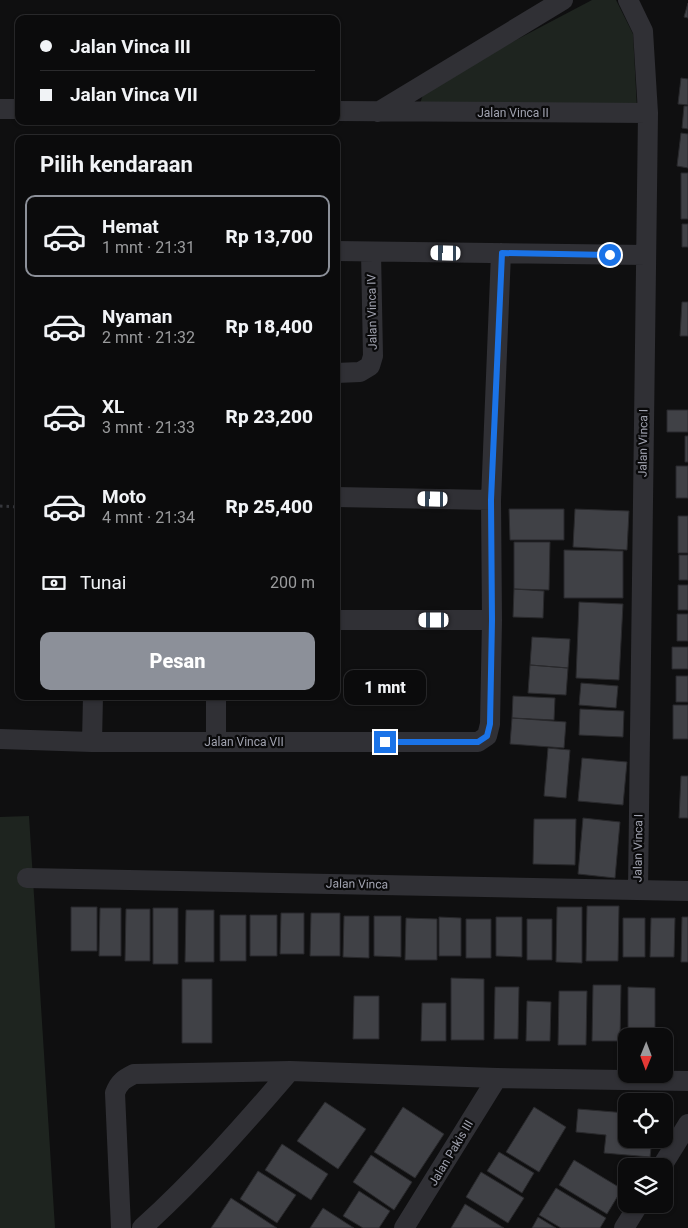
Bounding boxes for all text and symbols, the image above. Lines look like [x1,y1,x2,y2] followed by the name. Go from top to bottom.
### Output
[70,35,191,58] text: Jalan Vinca III
[70,83,198,106] text: Jalan Vinca VII
[477,106,549,120] street label: Jalan Vinca II
[40,152,193,177] text: Pilih kendaraan
[42,214,87,259] icon: car
[102,215,159,238] text: Hemat
[226,225,313,248] text: Rp 13,700
[102,238,195,257] text: 1 mnt · 21:31
[599,244,621,266] route start
[430,245,461,261] car
[364,273,380,350] street label: Jalan Vinca IV
[42,304,87,349] icon: car
[102,305,172,328] text: Nyaman
[226,315,313,338] text: Rp 18,400
[102,328,195,347] text: 2 mnt · 21:32
[42,394,87,439] icon: car
[102,395,124,418] text: XL
[226,405,313,428] text: Rp 23,200
[635,409,651,477] street label: Jalan Vinca I
[102,418,195,437] text: 3 mnt · 21:33
[42,484,87,529] icon: car
[102,485,146,508] text: Moto
[417,491,448,507] car
[226,495,313,518] text: Rp 25,400
[102,508,195,527] text: 4 mnt · 21:34
[40,569,68,597] icon: cash
[80,571,126,594] text: Tunai
[270,573,315,592] text: 200 m
[419,613,449,628] car
[40,632,315,690] button: Pesan
[344,670,426,704] callout: 1 mnt
[364,678,406,697] text: 1 mnt
[374,731,396,753] route end
[204,735,284,749] street label: Jalan Vinca VII
[630,814,646,882] street label: Jalan Vinca I
[326,876,388,892] street label: Jalan Vinca
[618,1028,672,1082] north arrow
[618,1028,673,1213] map controls
[618,1093,673,1148] button: locate
[426,1118,476,1188] street label: Jalan Pakis III
[618,1158,673,1213] button: layers

